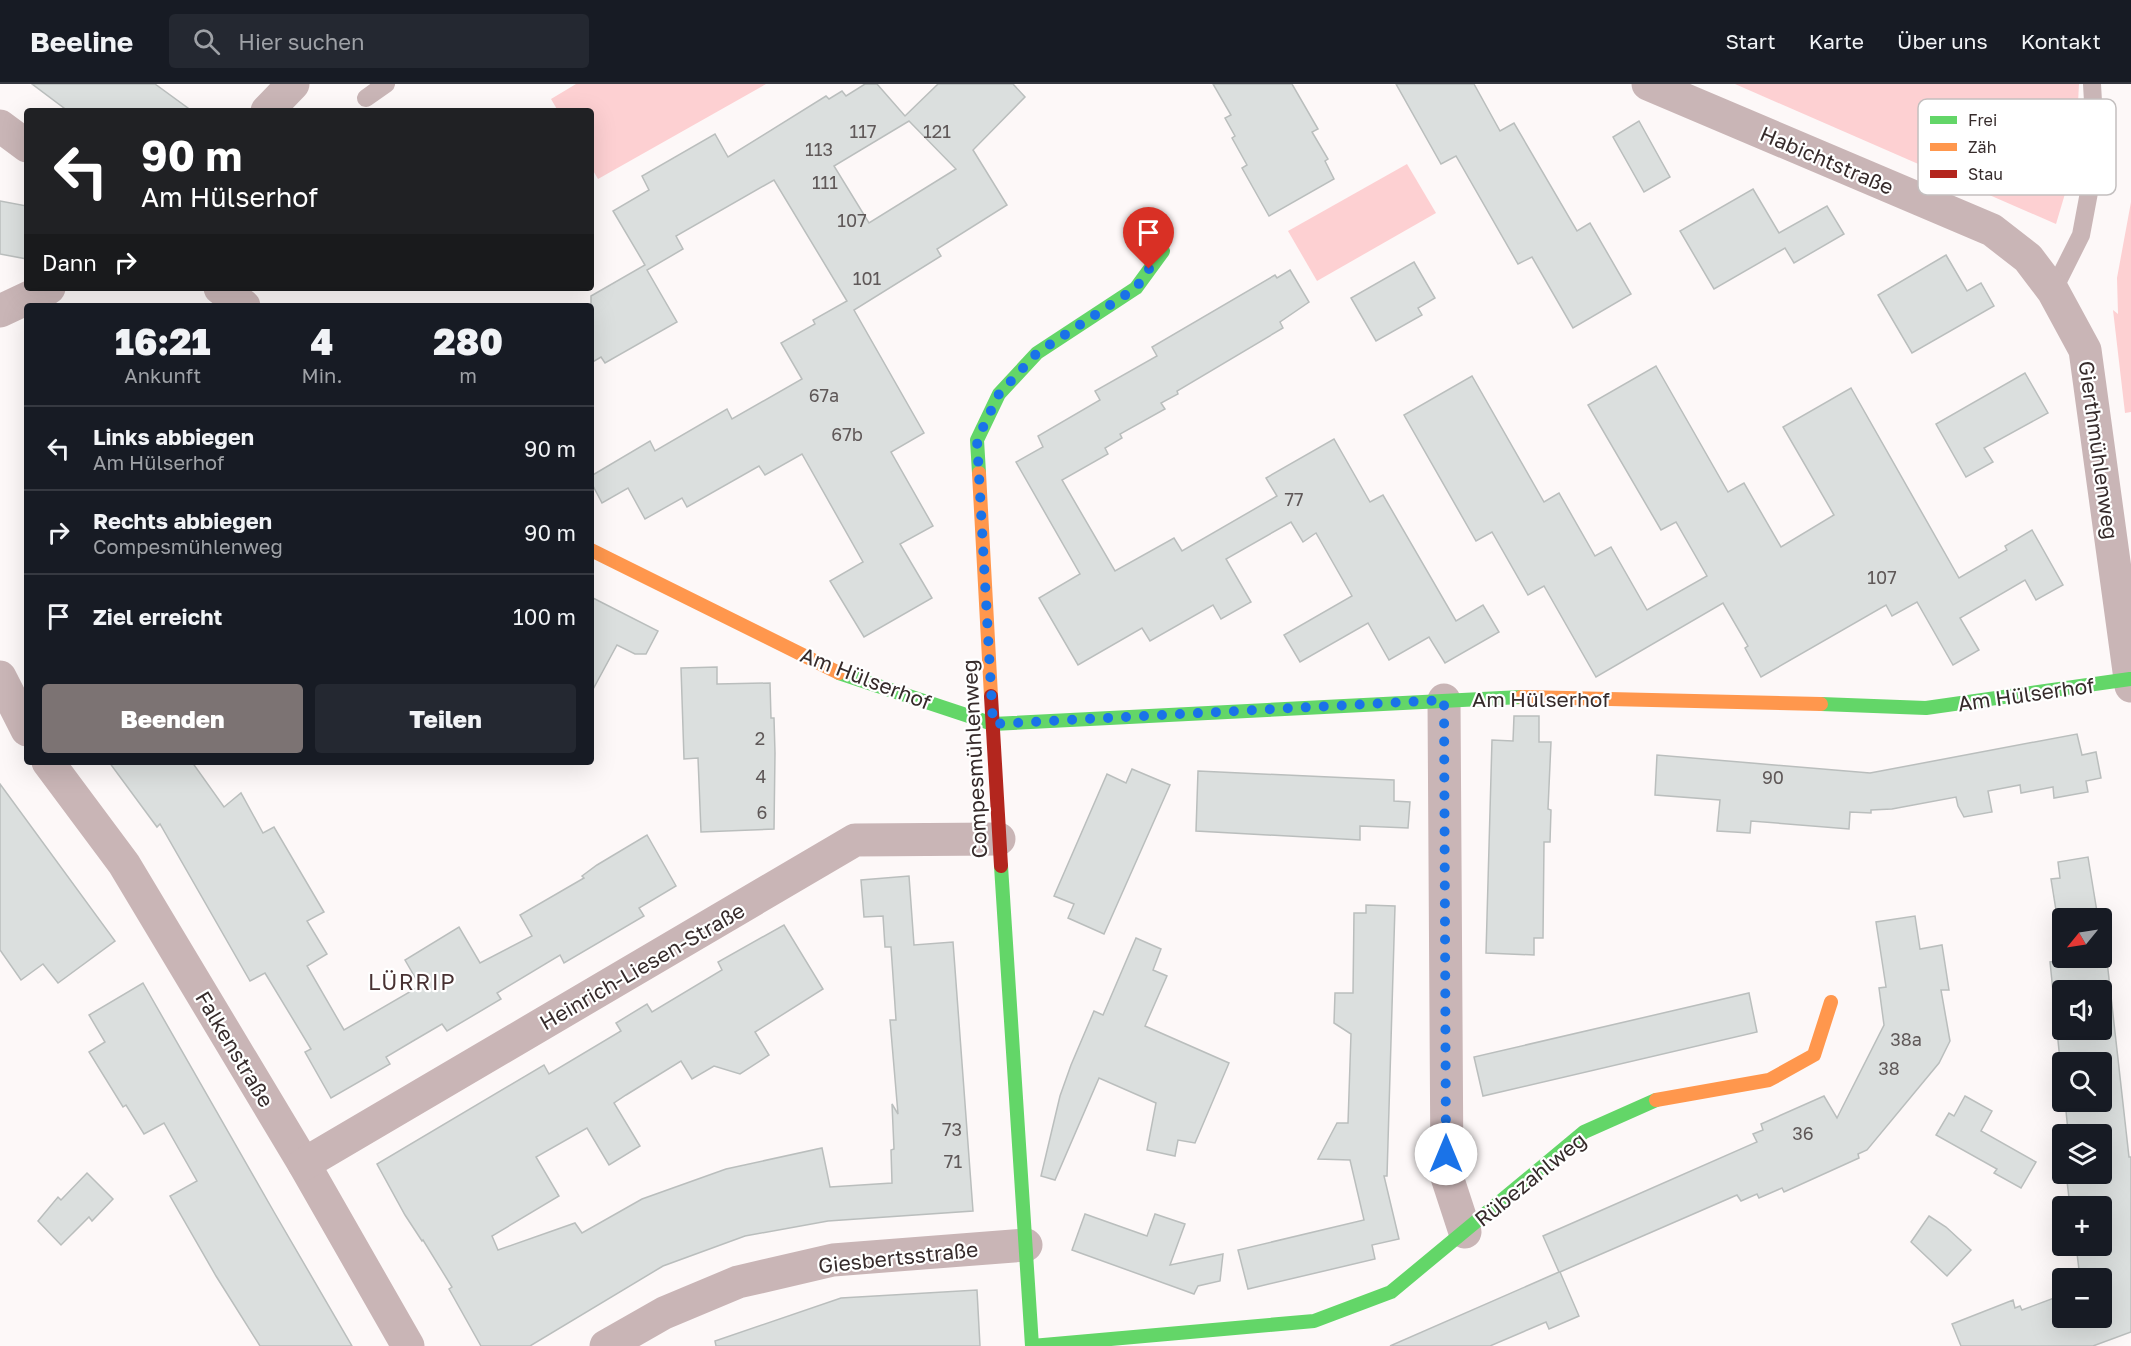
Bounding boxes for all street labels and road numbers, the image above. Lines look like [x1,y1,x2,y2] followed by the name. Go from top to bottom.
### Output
[1756,120,1898,200] street label: Habichtstraße
[2074,359,2124,541] street label: Gierthmühlenweg
[797,641,935,715] street label: Am Hülserhof
[956,659,992,859] street label: Compesmühlenweg
[1956,671,2096,716] street label: Am Hülserhof
[1472,686,1610,712] street label: Am Hülserhof
[535,897,749,1035] street label: Heinrich-Liesen-Straße
[190,986,280,1112] street label: Falkenstraße
[1469,1126,1591,1232] street label: Rübezahlweg
[817,1236,979,1278] street label: Giesbertsstraße

